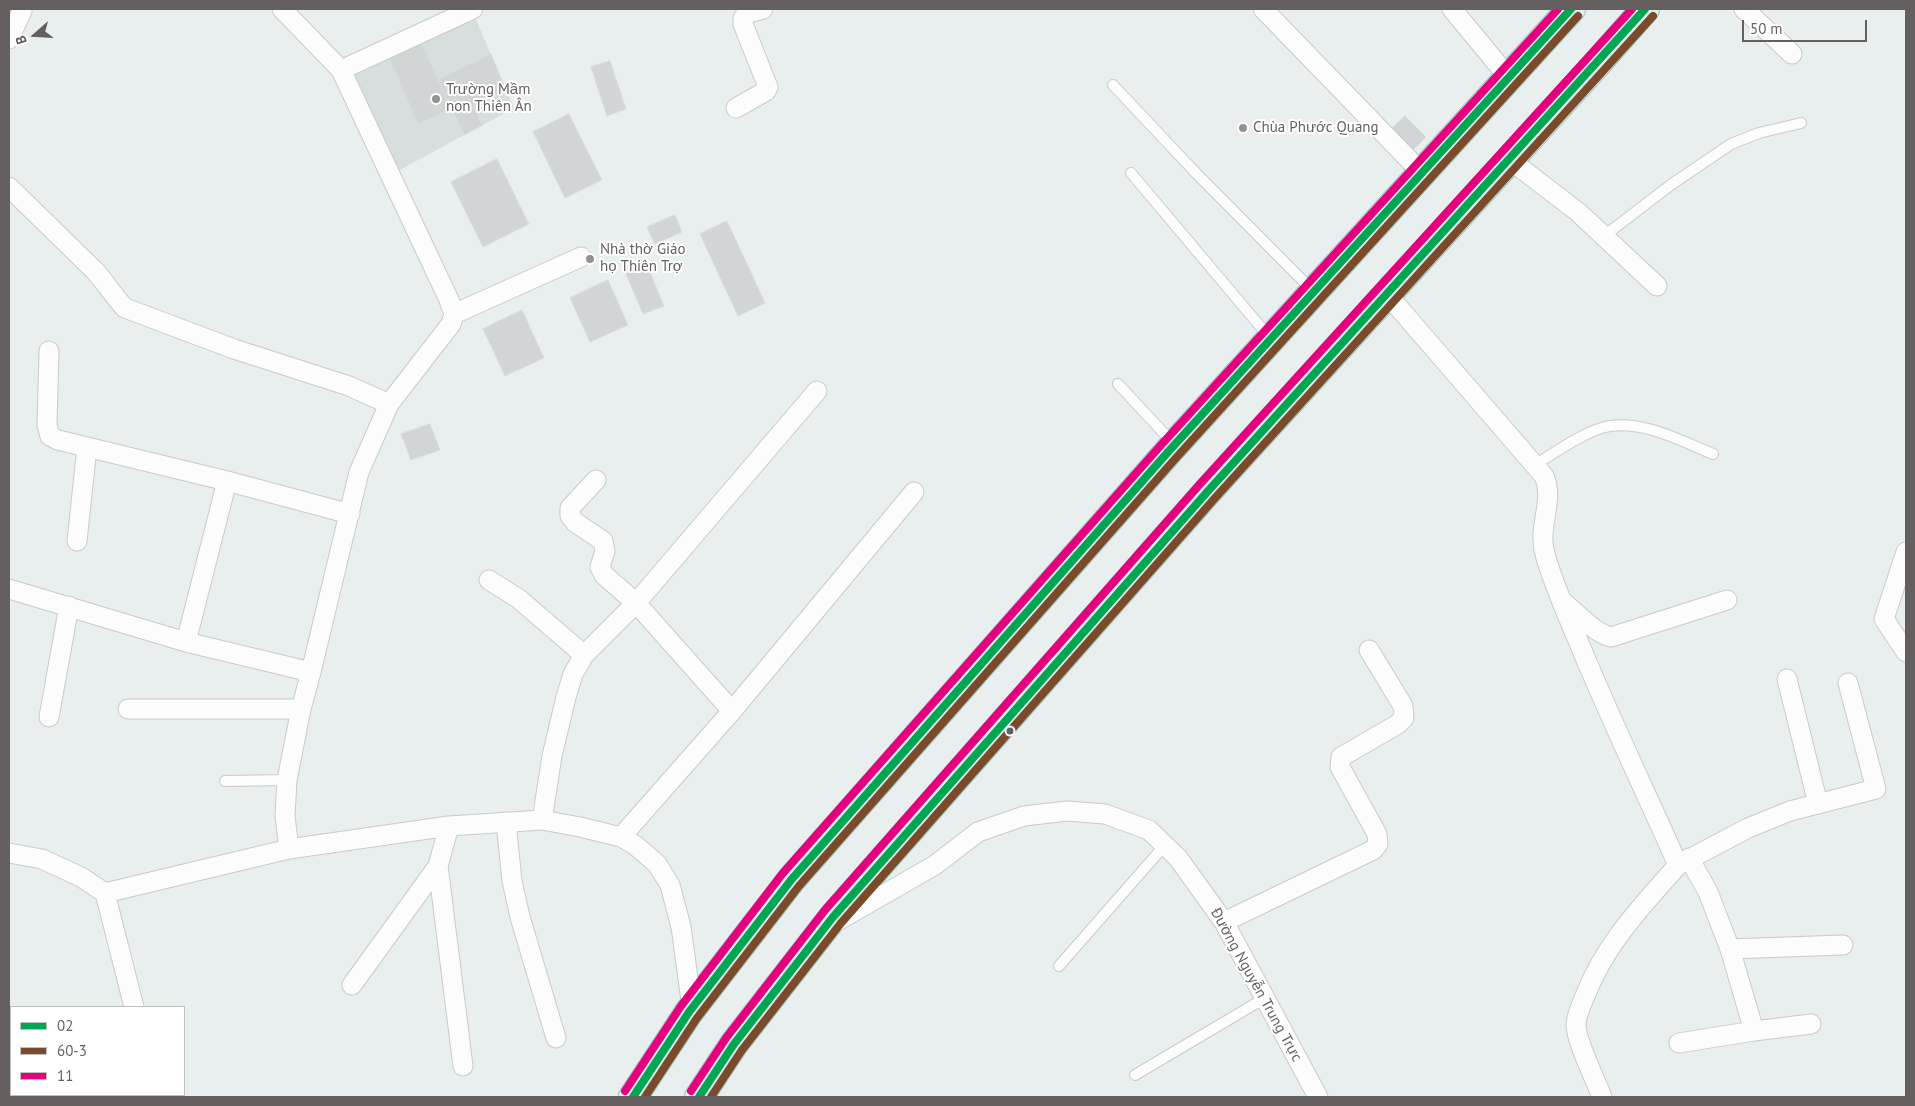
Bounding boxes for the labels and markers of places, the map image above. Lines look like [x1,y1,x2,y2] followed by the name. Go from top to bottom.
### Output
[446,81,532,116] place label: Trường Mầm non Thiên Ân
[430,93,442,105] marker: Trường Mầm non Thiên Ân
[1253,119,1379,137] place label: Chùa Phước Quang
[1237,122,1249,134] marker: Chùa Phước Quang
[600,241,686,276] place label: Nhà thờ Giáo họ Thiên Trợ
[584,253,596,265] marker: Nhà thờ Giáo họ Thiên Trợ
[1005,726,1015,736] unlabelled marker

